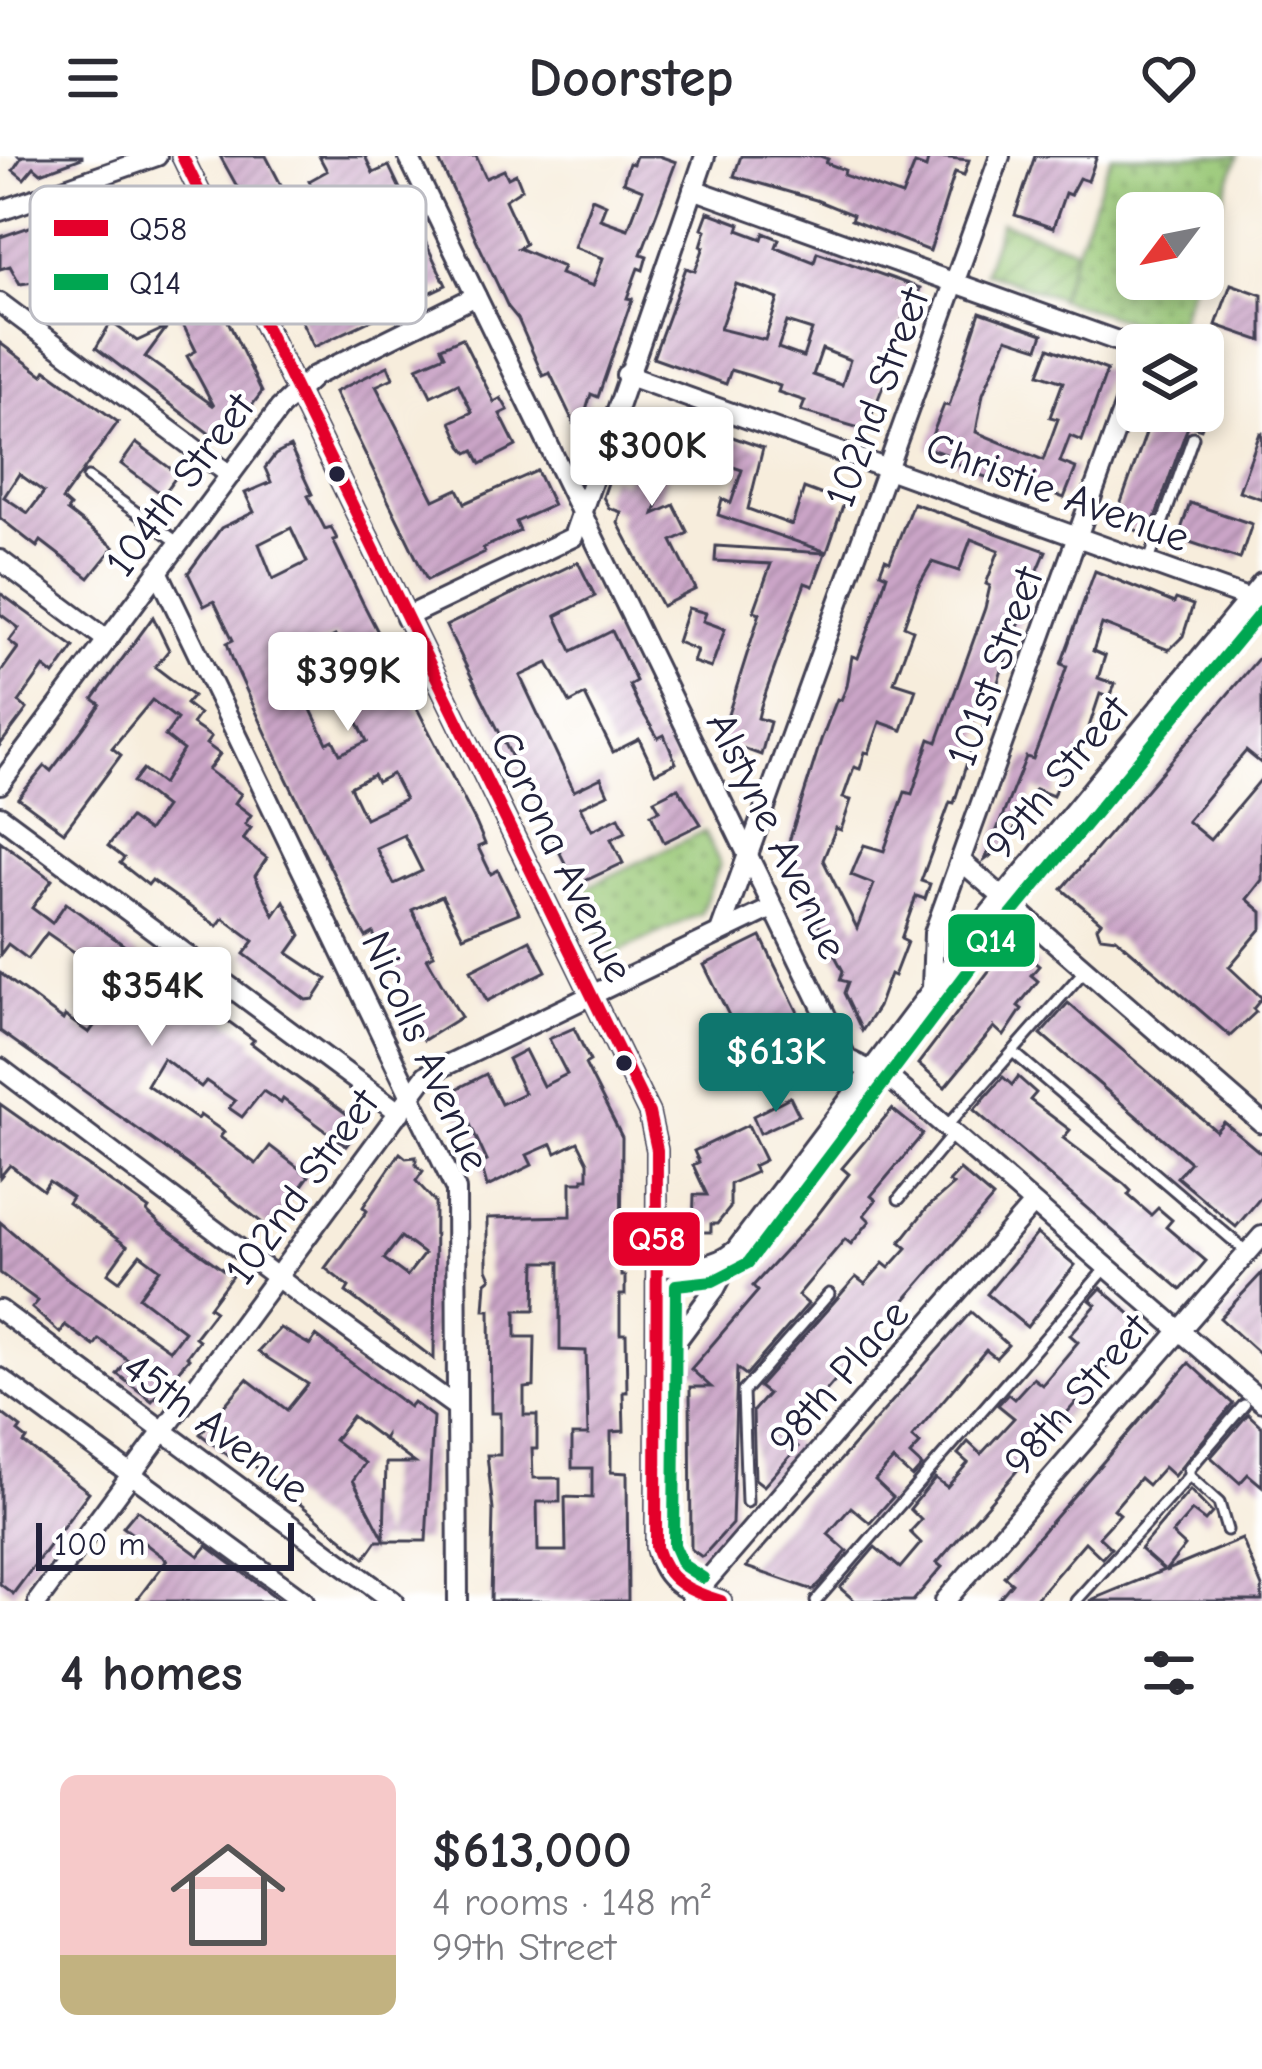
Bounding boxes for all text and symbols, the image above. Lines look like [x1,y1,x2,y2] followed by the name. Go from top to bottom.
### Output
[60,45,126,111] icon: menu
[1136,45,1202,111] icon: heart
[528,47,734,110] text: Doorstep
[30,186,426,324] legend
[1116,192,1224,300] north arrow
[1116,192,1224,432] map controls
[129,210,187,248] text: Q58
[129,264,181,302] text: Q14
[815,280,940,513] street label: 102nd Street
[1116,324,1224,432] button: layers
[96,382,266,586] street label: 104th Street
[568,407,736,509] pin: $300K
[919,422,1196,563] street label: Christie Avenue
[597,423,707,468] text: $300K
[326,463,348,485] unlabelled marker
[937,559,1055,772] street label: 101st Street
[264,632,432,734] pin: $399K
[295,648,401,693] text: $399K
[975,685,1141,870] street label: 99th Street
[696,704,857,967] street label: Alstyne Avenue
[480,723,644,990] street label: Corona Avenue
[946,912,1037,969] line badge: Q14
[965,922,1017,960] text: Q14
[351,924,500,1179] street label: Nicolls Avenue
[68,947,236,1049] pin: $354K
[100,963,204,1008] text: $354K
[692,1013,860,1115] pin: $613K
[726,1029,826,1074] text: $613K
[613,1052,635,1074] unlabelled marker
[215,1078,390,1294] street label: 102nd Street
[611,1210,702,1268] line badge: Q58
[628,1220,686,1258] text: Q58
[759,1290,919,1464] street label: 98th Place
[994,1303,1162,1486] street label: 98th Street
[114,1343,319,1514] street label: 45th Avenue
[36,1517,294,1570] scale bar
[54,1525,146,1563] text: 100 m
[1136,1640,1202,1706] icon: filters
[60,1644,243,1703] text: 4 homes
[432,1821,632,1880] text: $613,000
[156,1823,300,1967] icon: home
[432,1880,711,1925] text: 4 rooms · 148 m²
[432,1925,616,1970] text: 99th Street

